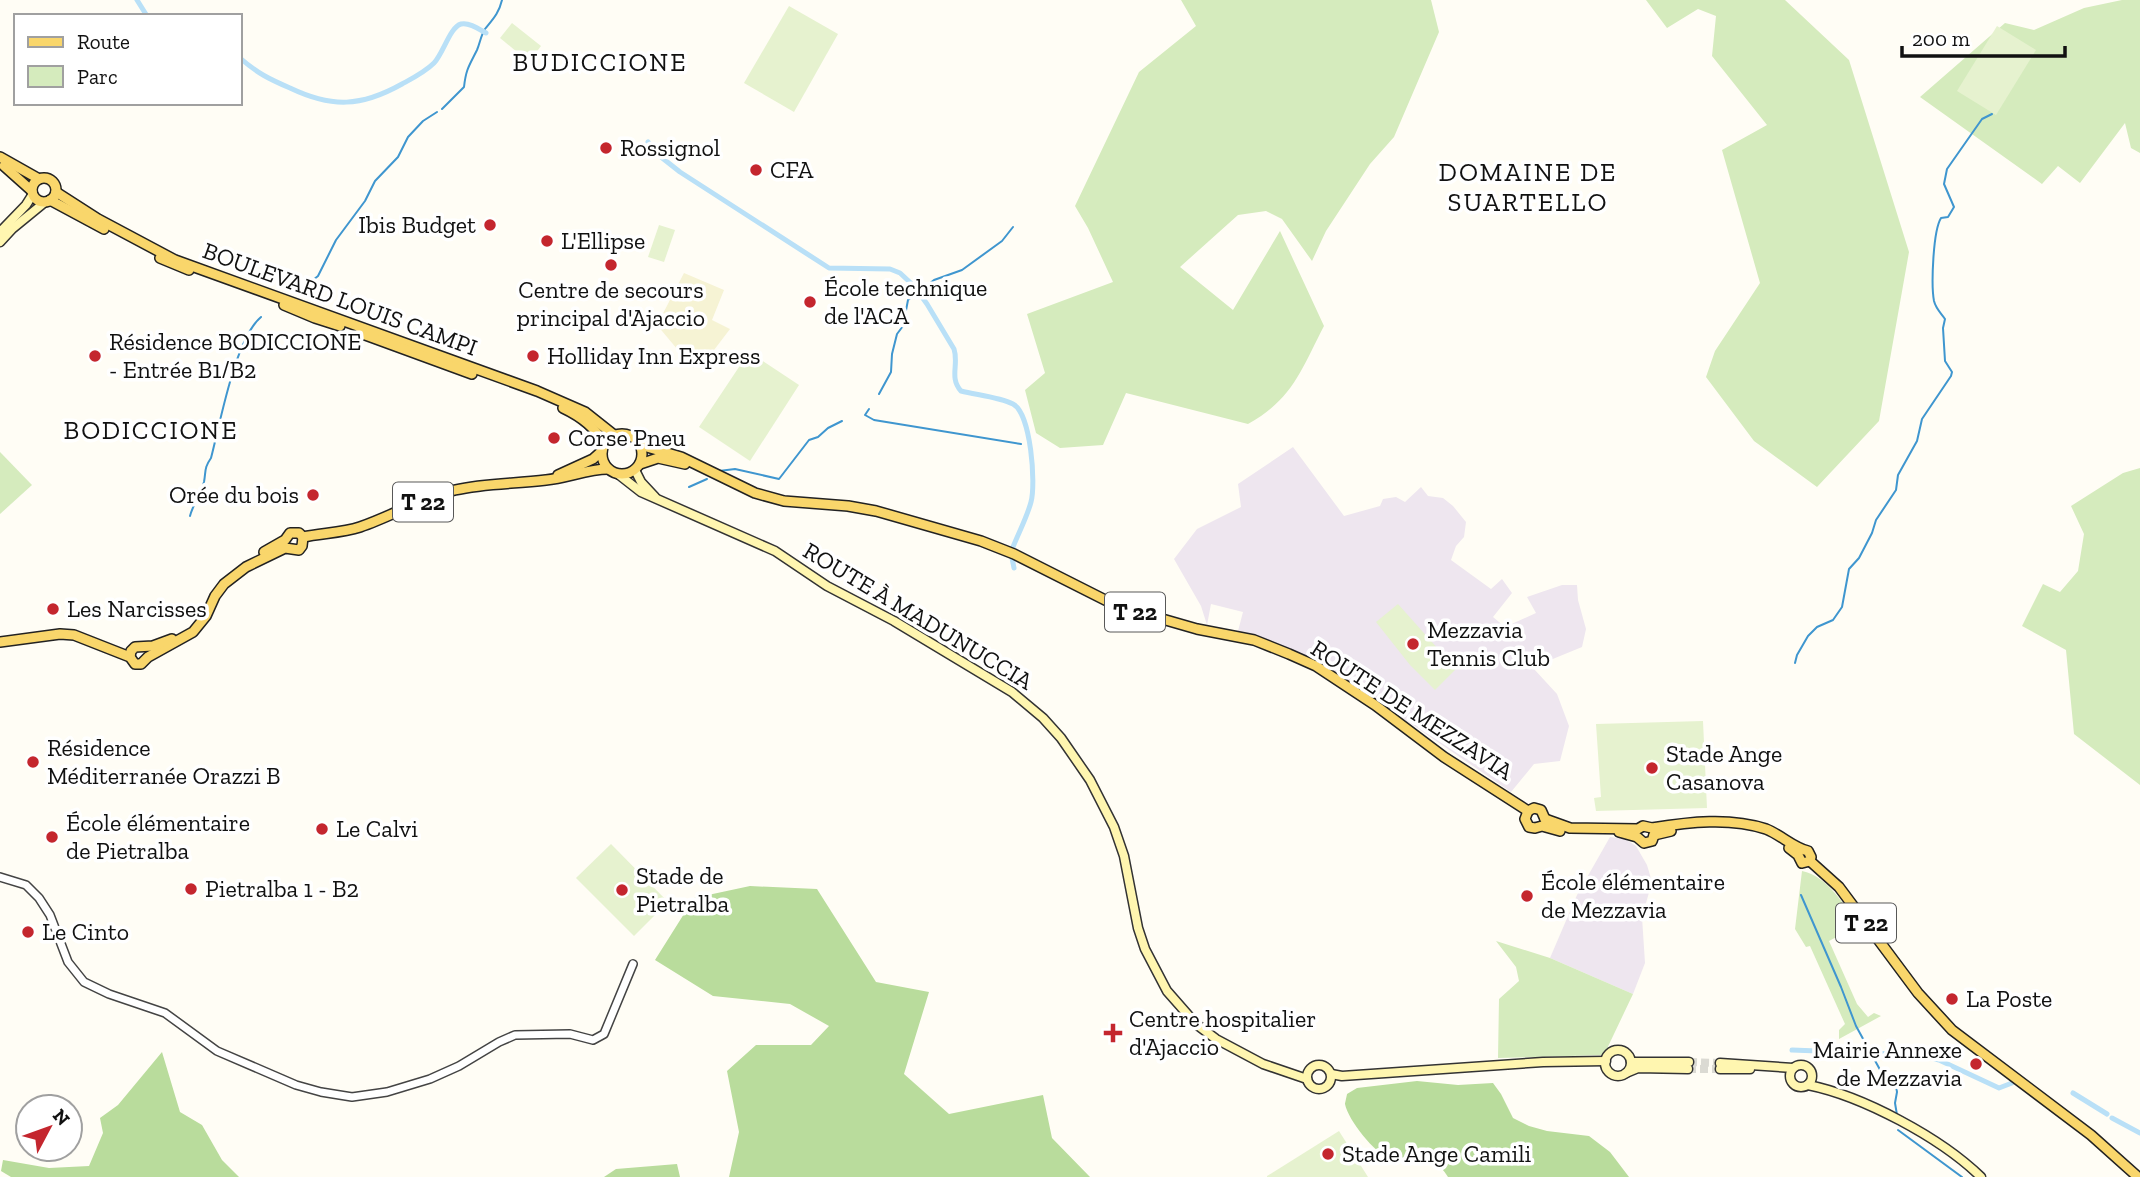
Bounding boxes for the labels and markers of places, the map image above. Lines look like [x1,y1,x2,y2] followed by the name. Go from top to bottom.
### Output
[620,133,720,162] place label: Rossignol
[598,140,614,156] marker: Rossignol
[770,155,814,184] place label: CFA
[748,162,764,178] marker: CFA
[358,210,476,239] place label: Ibis Budget
[482,217,498,233] marker: Ibis Budget
[561,226,645,255] place label: L'Ellipse
[539,233,555,249] marker: L'Ellipse
[603,257,619,273] marker: Centre de secours principal d'Ajaccio
[824,273,987,330] place label: École technique de l'ACA
[517,275,705,332] place label: Centre de secours principal d'Ajaccio
[802,294,818,310] marker: École technique de l'ACA
[109,327,361,384] place label: Résidence BODICCIONE - Entrée B1/B2
[547,341,760,370] place label: Holliday Inn Express
[87,348,103,364] marker: Résidence BODICCIONE - Entrée B1/B2
[525,348,541,364] marker: Holliday Inn Express
[568,423,686,452] place label: Corse Pneu
[546,430,562,446] marker: Corse Pneu
[169,480,299,509] place label: Orée du bois
[305,487,321,503] marker: Orée du bois
[67,594,207,623] place label: Les Narcisses
[45,601,61,617] marker: Les Narcisses
[1427,615,1550,672] place label: Mezzavia Tennis Club
[1405,636,1421,652] marker: Mezzavia Tennis Club
[47,733,281,790] place label: Résidence Méditerranée Orazzi B
[1666,739,1782,796] place label: Stade Ange Casanova
[25,754,41,770] marker: Résidence Méditerranée Orazzi B
[1644,760,1660,776] marker: Stade Ange Casanova
[66,808,250,865] place label: École élémentaire de Pietralba
[336,814,418,843] place label: Le Calvi
[314,821,330,837] marker: Le Calvi
[44,829,60,845] marker: École élémentaire de Pietralba
[636,861,730,918] place label: Stade de Pietralba
[1541,867,1725,924] place label: École élémentaire de Mezzavia
[205,874,359,903] place label: Pietralba 1 - B2
[183,881,199,897] marker: Pietralba 1 - B2
[614,882,630,898] marker: Stade de Pietralba
[1519,888,1535,904] marker: École élémentaire de Mezzavia
[42,917,129,946] place label: Le Cinto
[20,924,36,940] marker: Le Cinto
[1966,984,2052,1013] place label: La Poste
[1944,991,1960,1007] marker: La Poste
[1129,1004,1316,1061] place label: Centre hospitalier d'Ajaccio
[1103,1023,1123,1043] marker: Centre hospitalier d'Ajaccio
[1813,1035,1962,1092] place label: Mairie Annexe de Mezzavia
[1968,1056,1984,1072] marker: Mairie Annexe de Mezzavia
[1342,1139,1532,1168] place label: Stade Ange Camili
[1320,1146,1336,1162] marker: Stade Ange Camili

